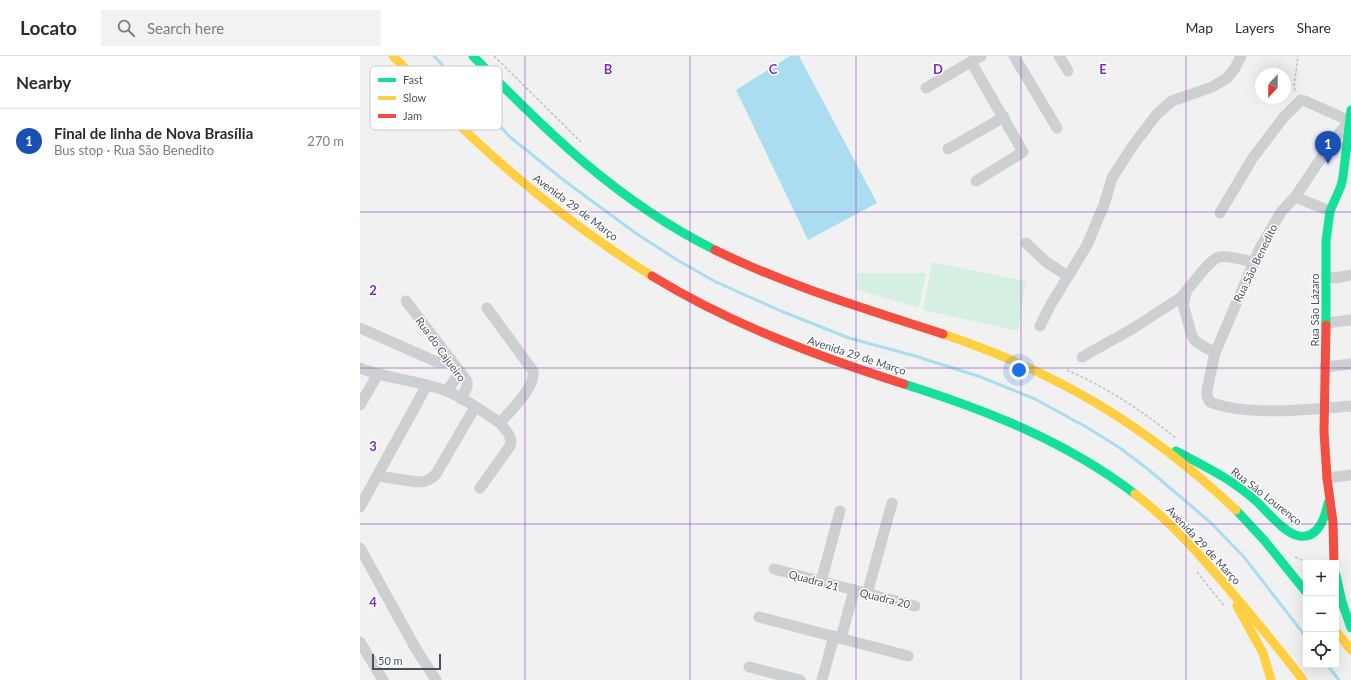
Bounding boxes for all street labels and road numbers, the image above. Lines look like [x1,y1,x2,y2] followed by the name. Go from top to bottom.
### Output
[531,171,621,243] street label: Avenida 29 de Março
[1230,222,1280,304] street label: Rua São Benedito
[1308,273,1321,347] street label: Rua São Lázaro
[413,314,469,384] street label: Rua do Cajueiro
[806,333,908,377] street label: Avenida 29 de Março
[1229,464,1305,528] street label: Rua São Lourenço
[1164,503,1244,587] street label: Avenida 29 de Março
[787,567,841,593] street label: Quadra 21
[858,585,912,611] street label: Quadra 20

